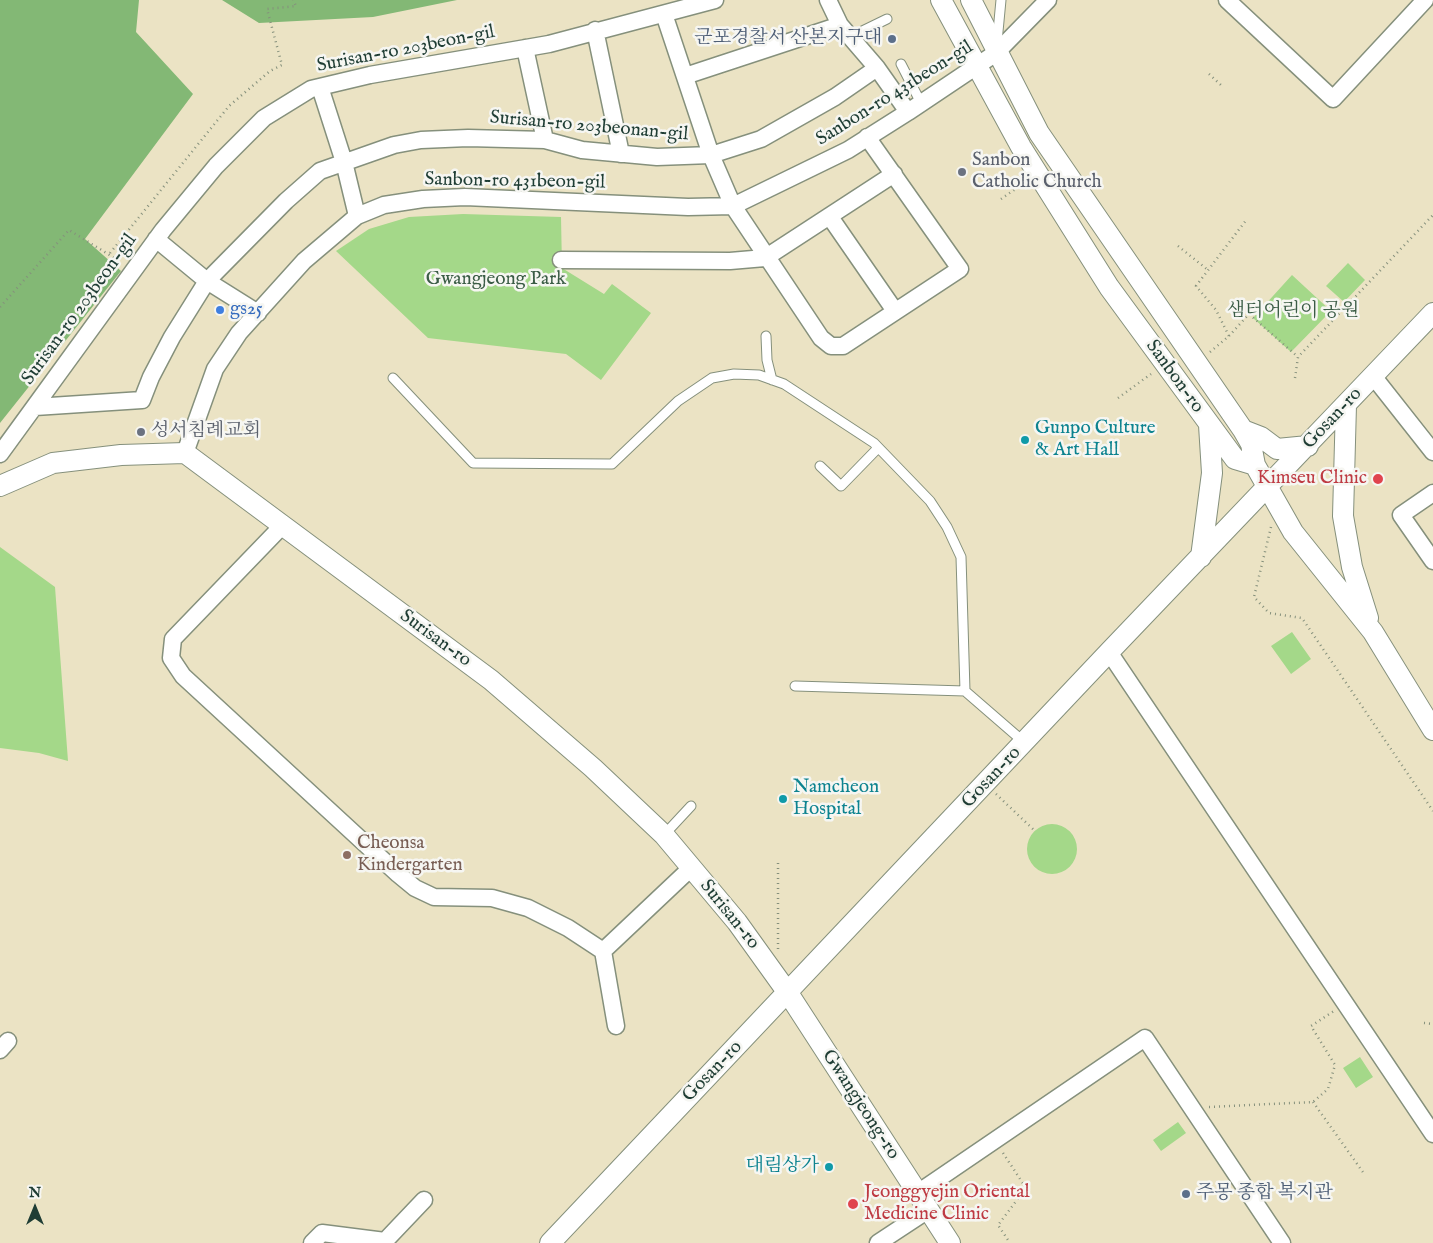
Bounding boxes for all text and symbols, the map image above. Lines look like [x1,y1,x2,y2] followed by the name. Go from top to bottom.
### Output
[315,22,497,78] street label: Surisan-ro 203beon-gil
[694,28,882,50] place label: 군포경찰서 산본지구대
[886,33,898,45] marker: 군포경찰서 산본지구대
[812,36,978,152] street label: Sanbon-ro 431beon-gil
[489,107,689,147] street label: Surisan-ro 203beonan-gil
[972,150,1102,194] place label: Sanbon Catholic Church
[956,166,968,178] marker: Sanbon Catholic Church
[424,169,606,195] street label: Sanbon-ro 431beon-gil
[18,230,142,390] street label: Surisan-ro 203beon-gil
[426,269,566,291] park label: Gwangjeong Park
[230,299,263,321] place label: gs25
[1227,301,1359,323] park label: 샘터어린이 공원
[214,304,226,316] marker: gs25
[1140,336,1208,418] street label: Sanbon-ro
[1299,383,1367,455] street label: Gosan-ro
[1035,418,1155,462] place label: Gunpo Culture & Art Hall
[151,421,261,443] place label: 성서침례교회
[135,426,147,438] marker: 성서침례교회
[1019,434,1031,446] marker: Gunpo Culture & Art Hall
[1257,468,1367,490] place label: Kimseu Clinic
[1371,472,1385,486] marker: Kimseu Clinic
[395,605,475,673] street label: Surisan-ro
[958,742,1026,814] street label: Gosan-ro
[793,777,879,821] place label: Namcheon Hospital
[777,793,789,805] marker: Namcheon Hospital
[357,833,463,877] place label: Cheonsa Kindergarten
[341,849,353,861] marker: Cheonsa Kindergarten
[694,876,764,954] street label: Surisan-ro
[678,1037,748,1107] street label: Gosan-ro
[816,1046,904,1164] street label: Gwangjeong-ro
[746,1156,819,1178] place label: 대림상가
[823,1161,835,1173] marker: 대림상가
[864,1182,1030,1226] place label: Jeonggyejin Oriental Medicine Clinic
[10,1183,60,1233] north arrow
[1196,1183,1333,1205] place label: 주몽 종합 복지관
[29,1184,41,1202] text: N
[1180,1188,1192,1200] marker: 주몽 종합 복지관
[846,1197,860,1211] marker: Jeonggyejin Oriental Medicine Clinic

